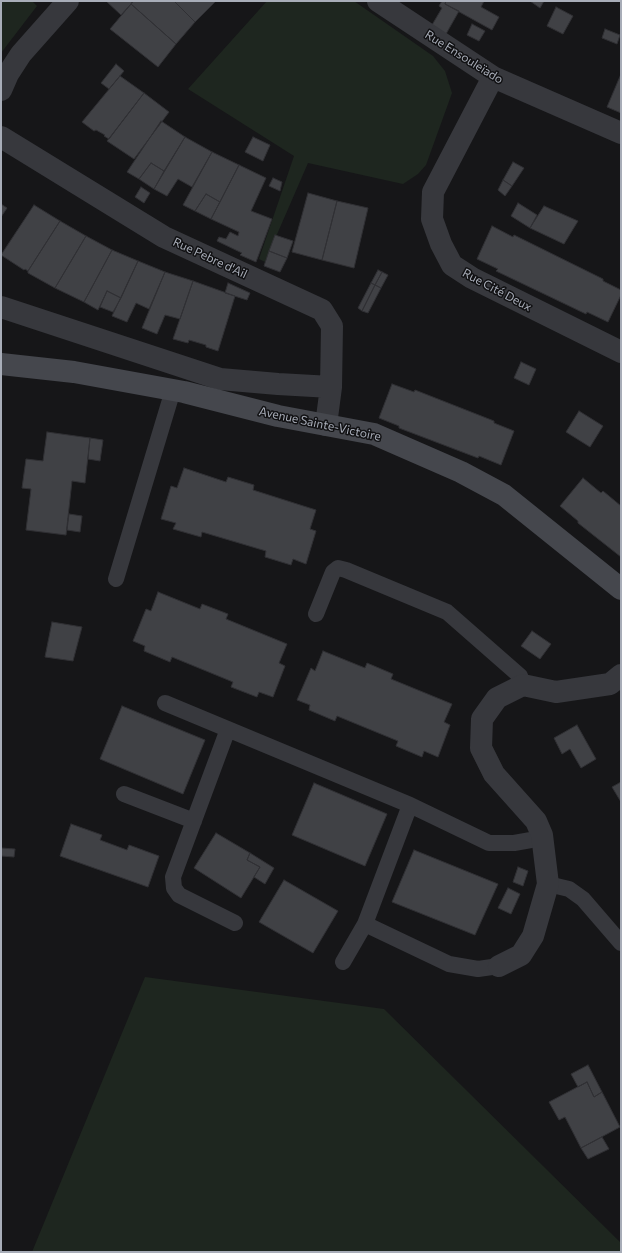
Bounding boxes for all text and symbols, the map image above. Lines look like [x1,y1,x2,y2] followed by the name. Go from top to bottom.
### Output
[422,27,506,87] street label: Rue Ensouleïado
[171,234,249,282] street label: Rue Pebre d'Ail
[460,266,534,314] street label: Rue Cité Deux
[258,404,382,444] street label: Avenue Sainte-Victoire

